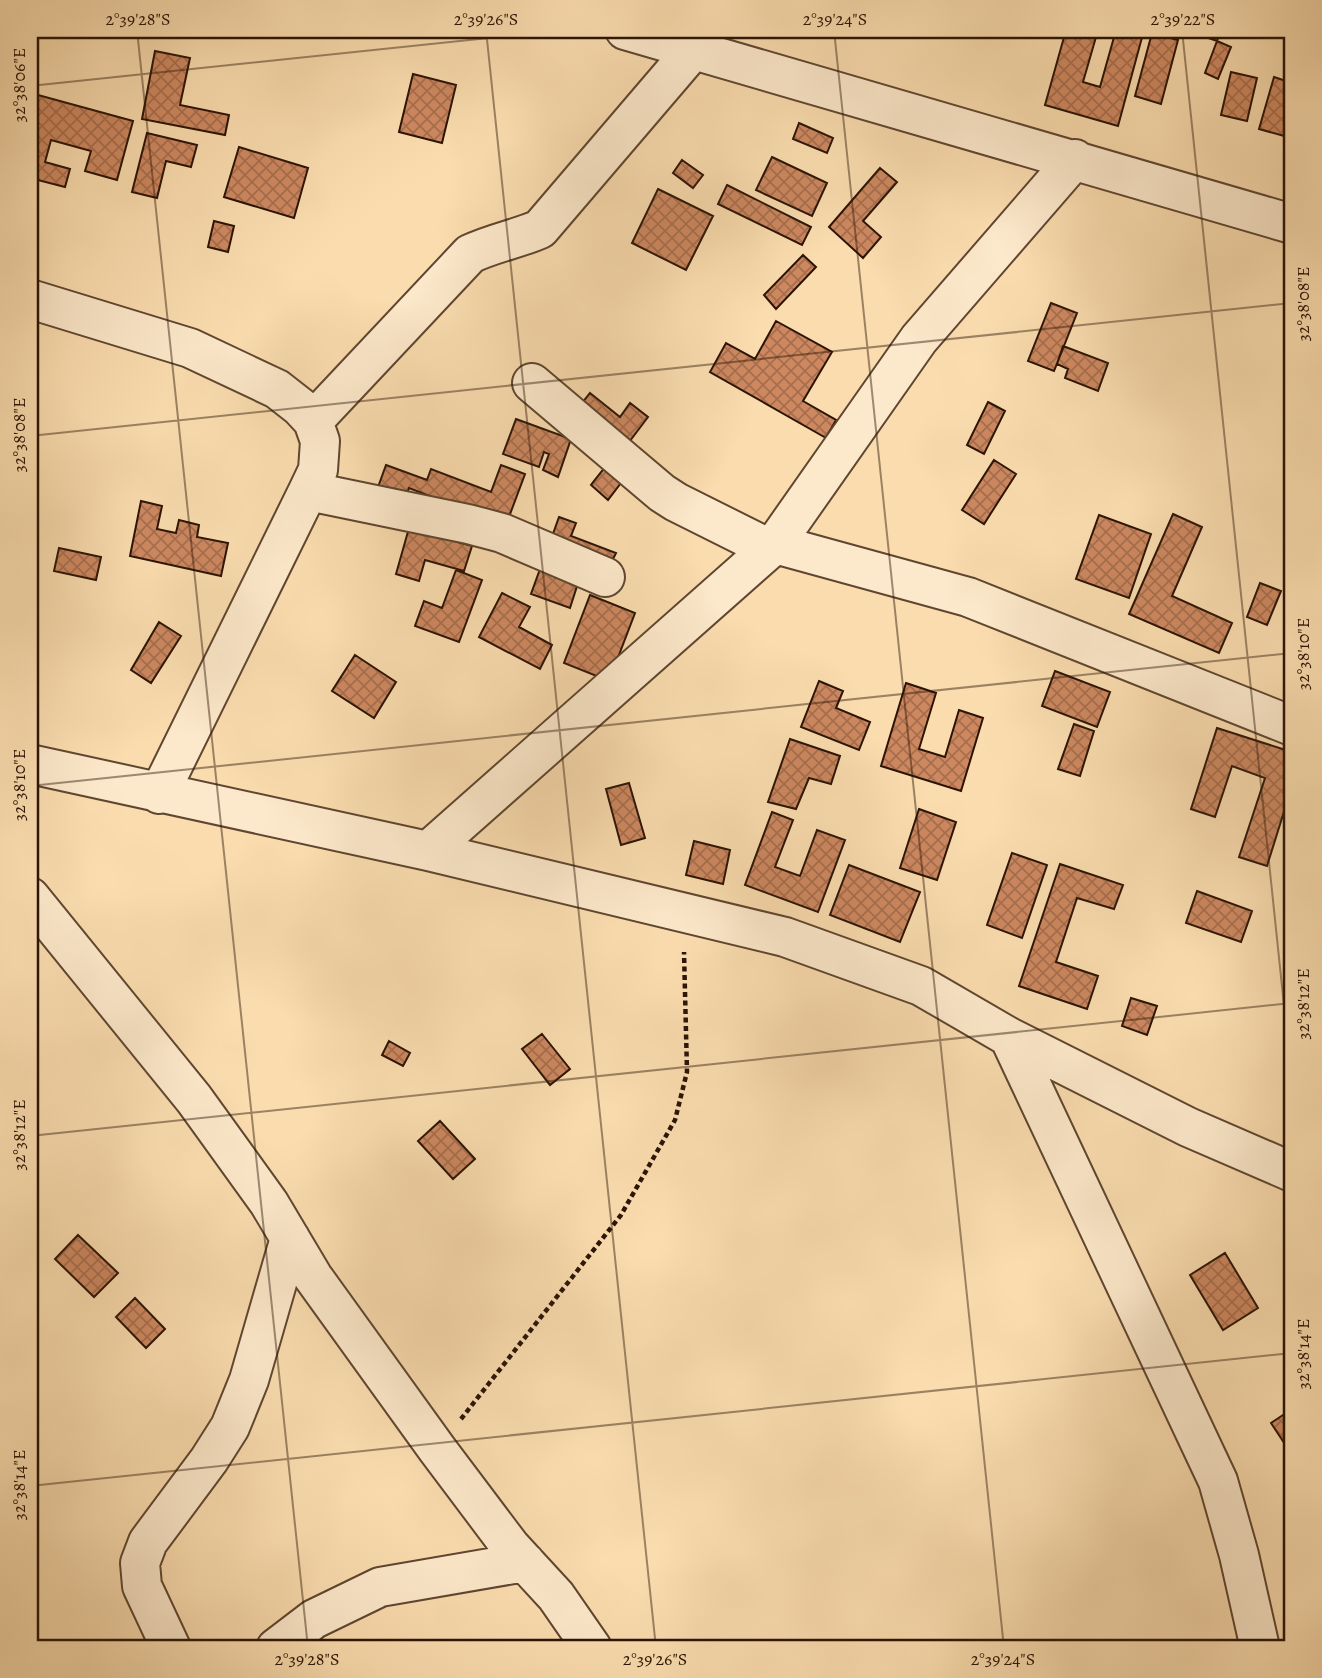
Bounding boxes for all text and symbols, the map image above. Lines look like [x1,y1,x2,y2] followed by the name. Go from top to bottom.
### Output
[105,7,171,31] text: 2°39'28"S
[454,7,518,31] text: 2°39'26"S
[803,7,867,31] text: 2°39'24"S
[1151,7,1215,31] text: 2°39'22"S
[7,48,31,122] text: 32°38'06"E
[1291,266,1315,342] text: 32°38'08"E
[7,397,31,473] text: 32°38'08"E
[1291,618,1315,690] text: 32°38'10"E
[7,749,31,821] text: 32°38'10"E
[1291,968,1315,1040] text: 32°38'12"E
[7,1099,31,1171] text: 32°38'12"E
[1291,1318,1315,1390] text: 32°38'14"E
[7,1449,31,1521] text: 32°38'14"E
[274,1647,340,1671] text: 2°39'28"S
[623,1647,687,1671] text: 2°39'26"S
[971,1647,1035,1671] text: 2°39'24"S

